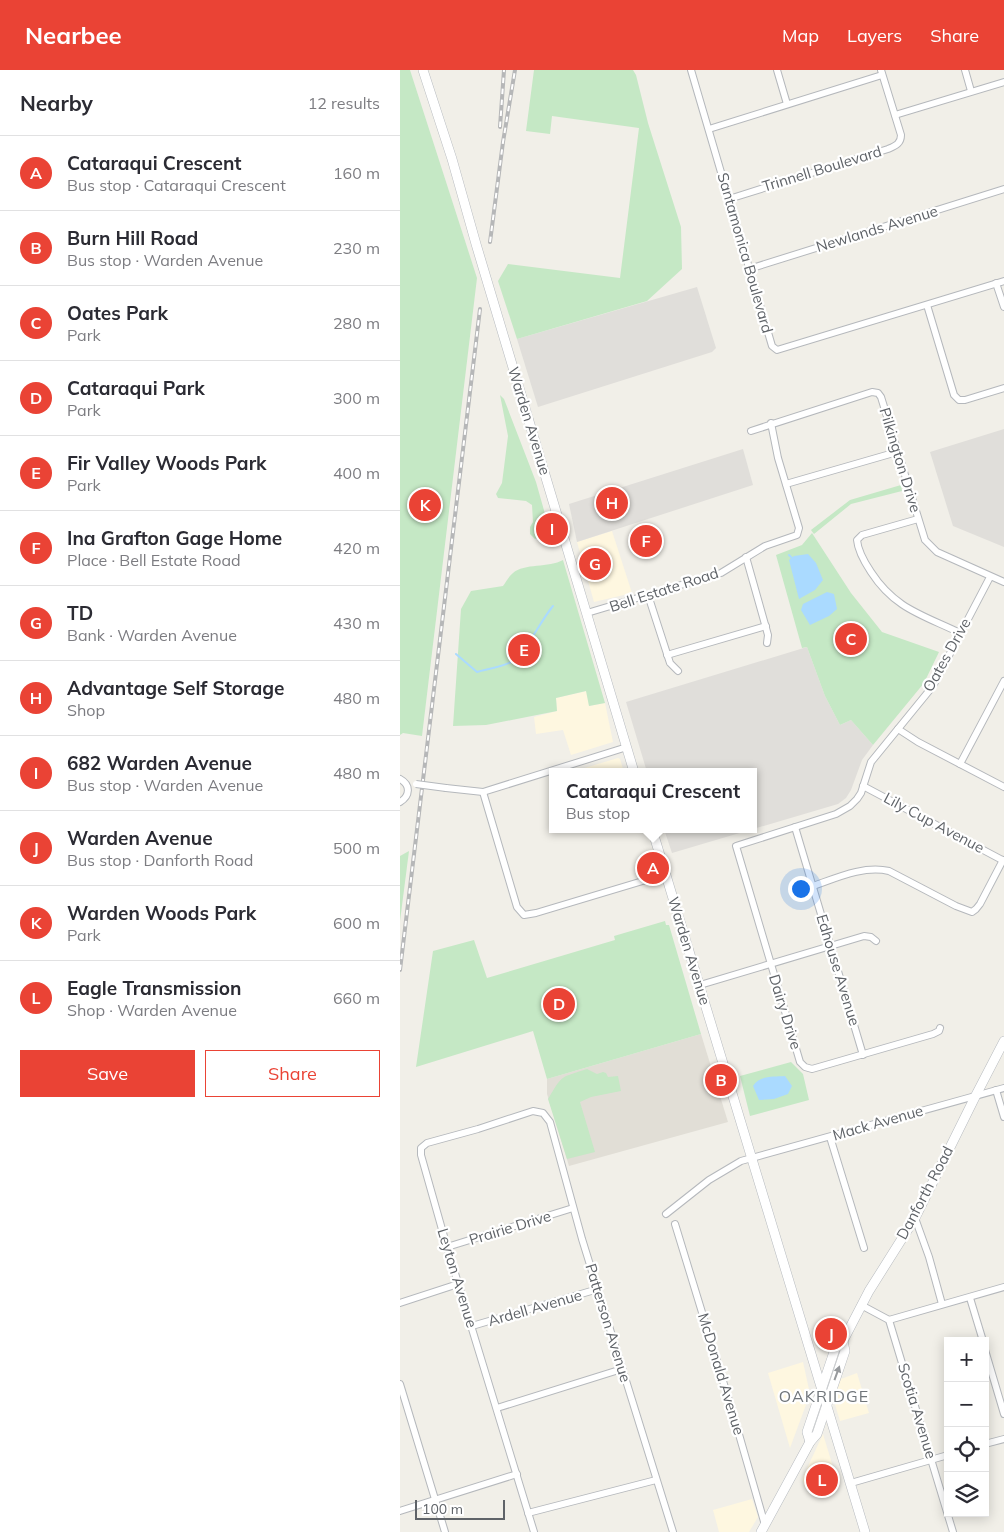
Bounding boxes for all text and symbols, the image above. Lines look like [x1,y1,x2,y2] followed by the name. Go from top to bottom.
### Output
[25,20,122,50] text: Nearbee
[782,24,819,47] text: Map
[847,24,902,47] text: Layers
[930,24,979,47] text: Share
[20,90,93,116] text: Nearby
[308,93,380,113] text: 12 results
[760,141,884,196] street label: Trinnell Boulevard
[67,151,242,175] text: Cataraqui Crescent
[30,163,42,183] text: A
[333,163,380,183] text: 160 m
[713,170,777,335] street label: Santamonica Boulevard
[67,175,286,195] text: Bus stop · Cataraqui Crescent
[814,201,940,256] street label: Newlands Avenue
[67,226,198,250] text: Burn Hill Road
[30,238,42,258] text: B
[333,238,380,258] text: 230 m
[67,250,263,270] text: Bus stop · Warden Avenue
[67,301,168,325] text: Oates Park
[31,313,41,333] text: C
[333,313,380,333] text: 280 m
[67,325,101,345] text: Park
[504,364,555,477] street label: Warden Avenue
[67,376,205,400] text: Cataraqui Park
[30,388,42,408] text: D
[333,388,380,408] text: 300 m
[67,400,101,420] text: Park
[876,405,925,515] street label: Pilkington Drive
[67,451,267,475] text: Fir Valley Woods Park
[31,463,41,483] text: E
[333,463,380,483] text: 400 m
[67,475,101,495] text: Park
[596,484,628,522] pin: H
[409,486,441,524] pin: K
[536,510,568,548] pin: I
[630,522,662,560] pin: F
[67,526,282,550] text: Ina Grafton Gage Home
[31,538,41,558] text: F
[333,538,380,558] text: 420 m
[579,545,611,583] pin: G
[67,550,241,570] text: Place · Bell Estate Road
[607,563,721,616] street label: Bell Estate Road
[67,601,93,625] text: TD
[30,613,42,633] text: G
[333,613,380,633] text: 430 m
[918,615,975,695] street label: Oates Drive
[835,620,867,658] pin: C
[67,625,237,645] text: Bank · Warden Avenue
[508,631,540,669] pin: E
[67,676,284,700] text: Advantage Self Storage
[30,688,42,708] text: H
[333,688,380,708] text: 480 m
[67,700,105,720] text: Shop
[67,751,252,775] text: 682 Warden Avenue
[34,763,38,783] text: I
[333,763,380,783] text: 480 m
[549,768,757,833] popup
[67,775,263,795] text: Bus stop · Warden Avenue
[566,779,740,803] text: Cataraqui Crescent
[881,788,988,857] street label: Lily Cup Avenue
[566,803,630,823] text: Bus stop
[67,826,213,850] text: Warden Avenue
[33,838,39,858] text: J
[333,838,380,858] text: 500 m
[637,849,669,887] pin: A
[67,850,253,870] text: Bus stop · Danforth Road
[788,876,814,902] your location
[664,894,715,1007] street label: Warden Avenue
[67,901,256,925] text: Warden Woods Park
[813,912,864,1028] street label: Edhouse Avenue
[31,913,41,933] text: K
[333,913,380,933] text: 600 m
[67,925,101,945] text: Park
[765,972,806,1052] street label: Dairy Drive
[67,976,242,1000] text: Eagle Transmission
[543,985,575,1023] pin: D
[32,988,40,1008] text: L
[333,988,380,1008] text: 660 m
[67,1000,237,1020] text: Shop · Warden Avenue
[20,1050,195,1097] button: Save
[205,1050,380,1097] button: Share
[705,1061,737,1099] pin: B
[830,1101,925,1144] street label: Mack Avenue
[892,1143,957,1243] street label: Danforth Road
[466,1206,553,1249] street label: Prairie Drive
[433,1226,482,1330] street label: Leyton Avenue
[581,1261,636,1385] street label: Patterson Avenue
[486,1285,584,1330] street label: Ardell Avenue
[694,1311,749,1437] street label: McDonald Avenue
[815,1315,847,1353] pin: J
[944,1337,989,1517] map controls
[944,1337,989,1382] button: +
[894,1361,941,1461] street label: Scotia Avenue
[834,1365,842,1380] one-way arrow
[944,1382,989,1427] button: −
[779,1386,869,1406] district label: OAKRIDGE
[944,1427,989,1472] button: locate
[806,1461,838,1499] pin: L
[944,1472,989,1517] button: layers
[415,1497,505,1520] scale bar
[422,1500,463,1518] text: 100 m

